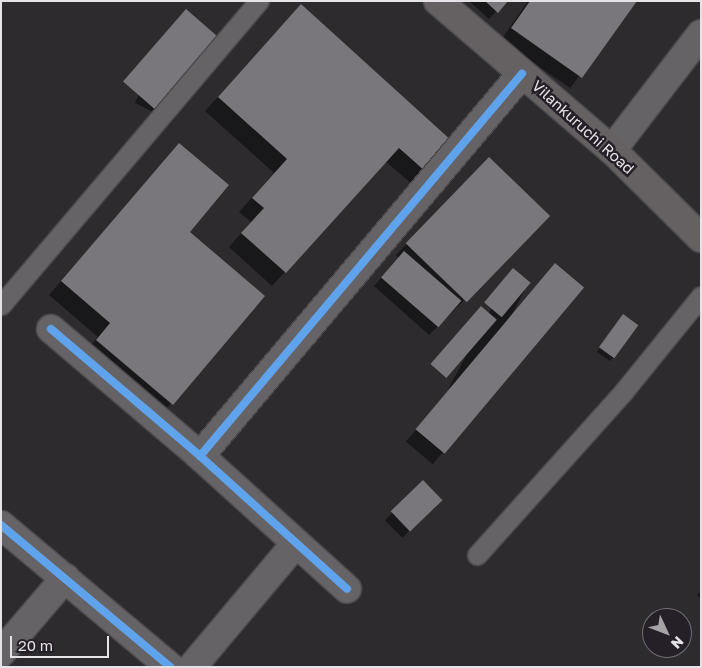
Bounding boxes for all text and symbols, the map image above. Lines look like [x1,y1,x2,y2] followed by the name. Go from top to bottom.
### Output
[528,76,638,178] street label: Vilankuruchi Road
[642,608,692,658] north arrow
[12,626,111,658] scale bar
[668,633,687,653] text: N
[18,636,53,654] text: 20 m

